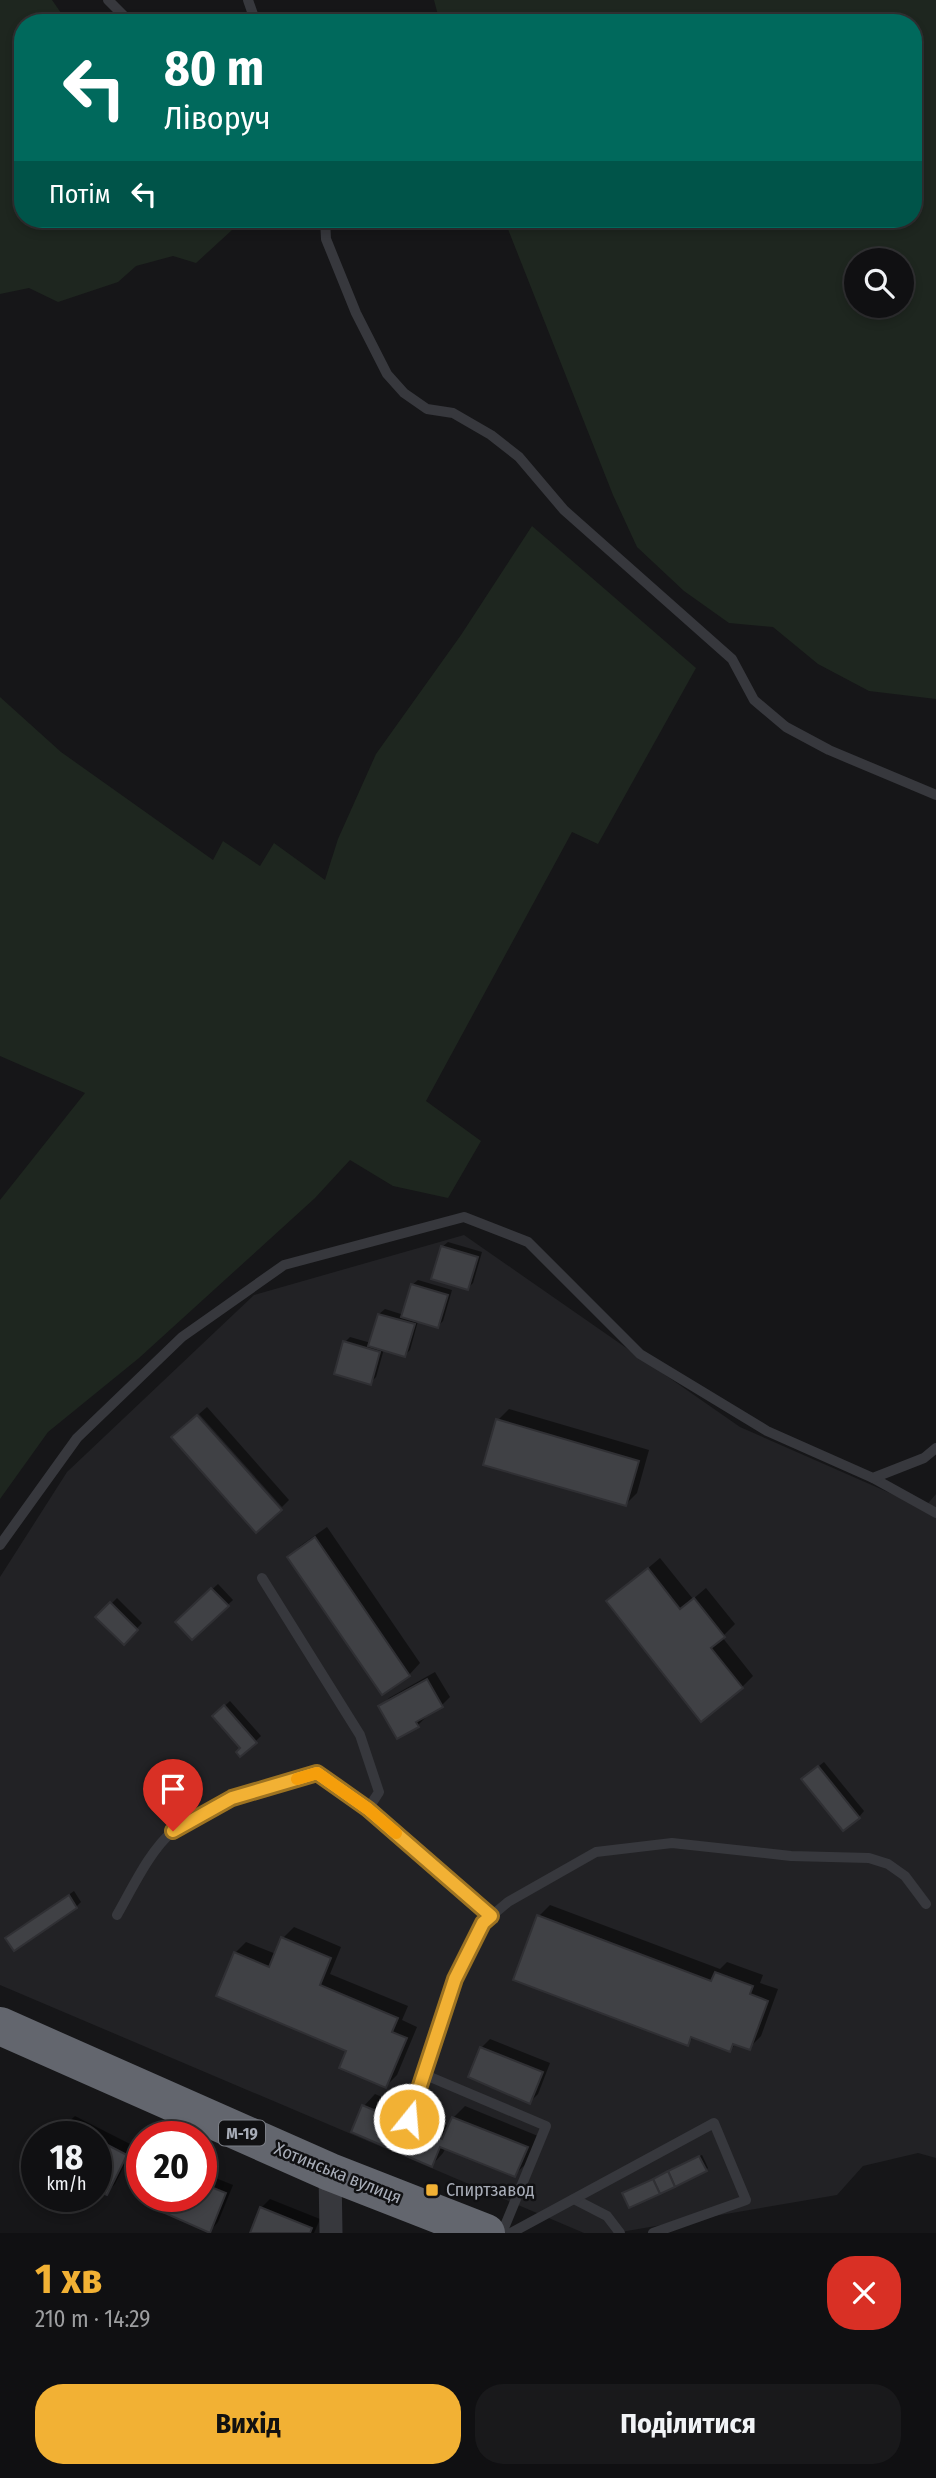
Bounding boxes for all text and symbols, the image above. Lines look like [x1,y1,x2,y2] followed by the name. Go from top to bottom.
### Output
[164,39,264,98] text: 80 m
[49,42,140,133] icon: left
[164,99,271,137] text: Ліворуч
[125,175,163,213] icon: left
[49,179,111,210] text: Потім
[844,248,914,318] map controls
[844,248,914,318] button: search
[143,1759,203,1831] pin
[154,1770,192,1808] icon: arrive
[372,2082,446,2156] position arrow
[219,2120,265,2146] road number: М-19
[126,2121,217,2212] speed limit sign: 20
[50,2136,83,2178] text: 18
[271,2137,405,2209] street label: Хотинська вулиця
[46,2173,87,2195] text: km/h
[446,2179,535,2201] place label: Спиртзавод
[424,2182,440,2198] marker: Спиртзавод
[35,2254,102,2304] text: 1 хв
[827,2256,901,2330] button: close
[35,2305,151,2333] text: 210 m · 14:29
[35,2384,461,2464] button: Вихід
[475,2384,901,2464] button: Поділитися

